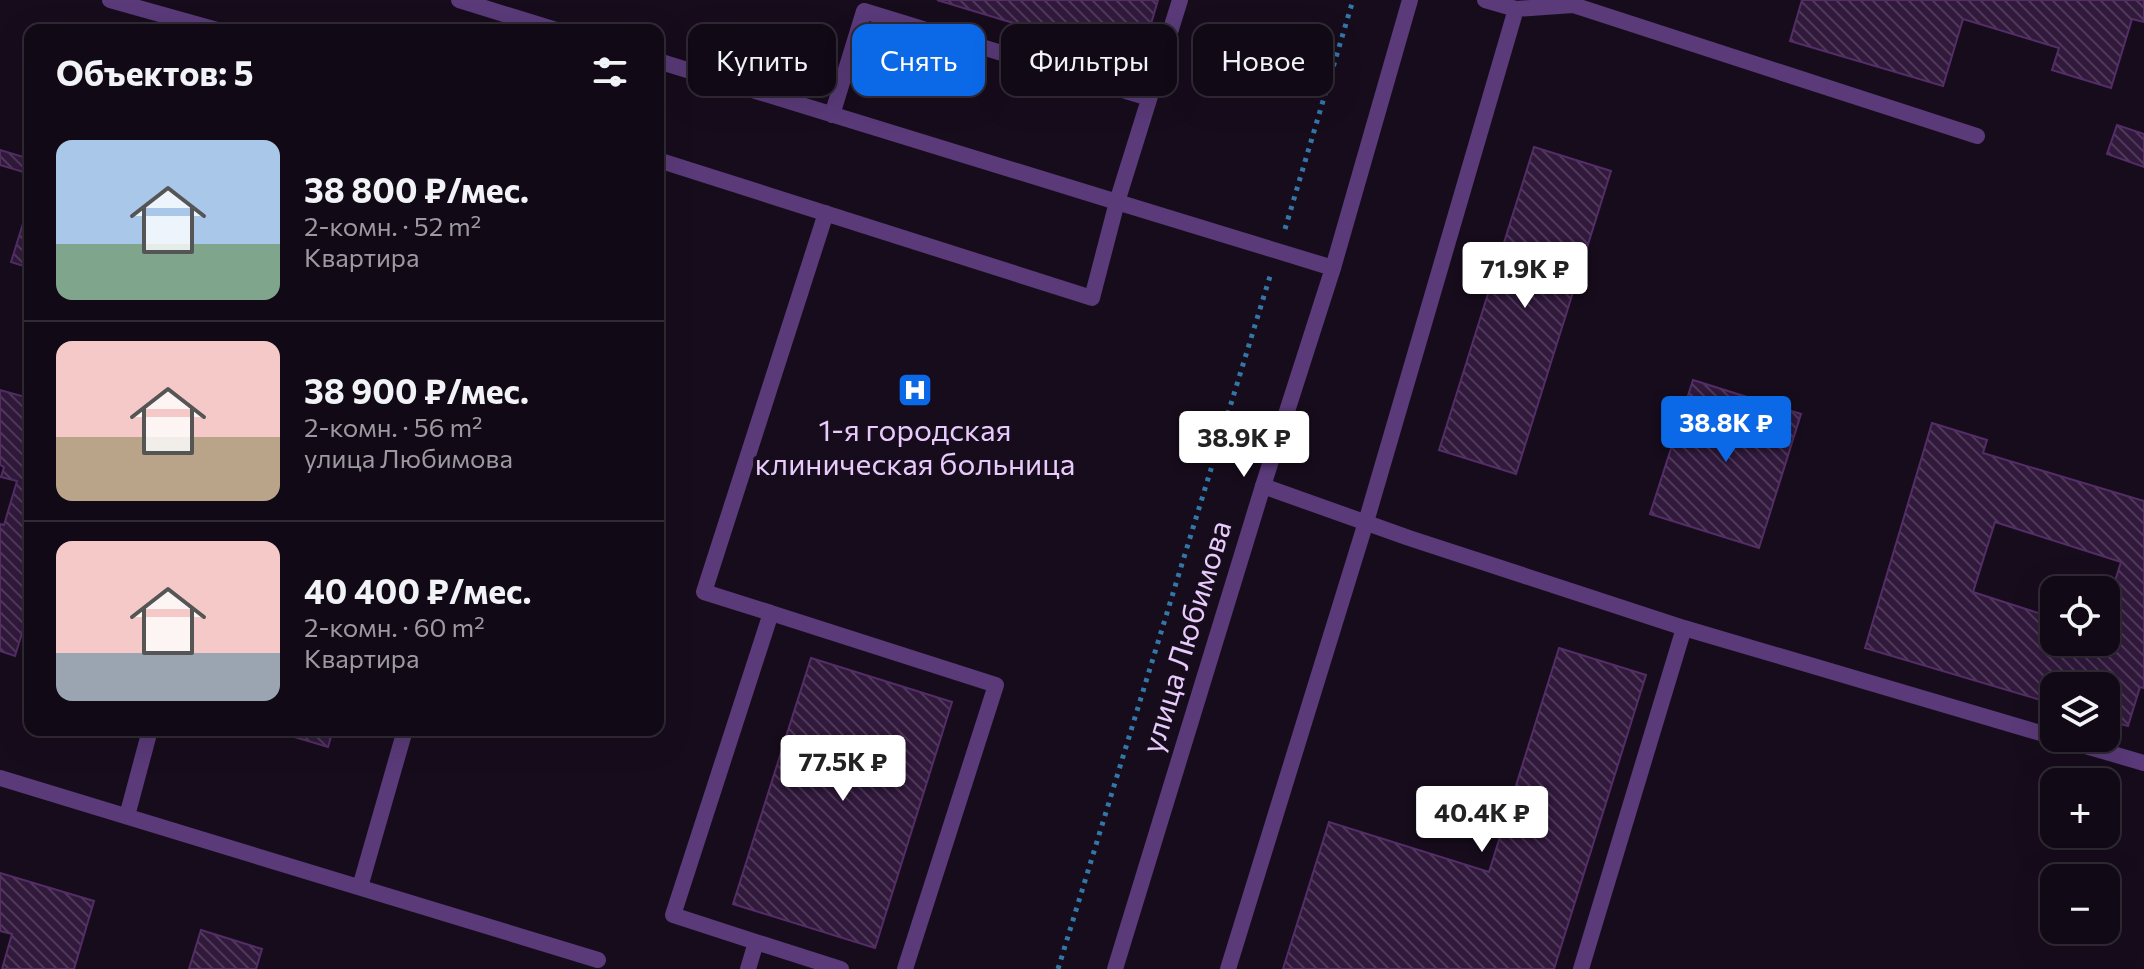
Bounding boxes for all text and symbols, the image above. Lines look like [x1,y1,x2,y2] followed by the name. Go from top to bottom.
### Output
[688,24,836,96] chip: Купить
[852,24,985,96] chip: Снять
[1001,24,1177,96] chip: Фильтры
[1193,24,1333,96] chip: Новое
[588,50,632,94] icon: filters
[56,51,253,93] text: Объектов: 5
[304,168,529,210] text: 38 800 ₽/мес.
[120,172,216,268] icon: home
[304,210,481,241] text: 2-комн. · 52 m²
[304,241,420,272] text: Квартира
[1451,242,1599,310] pin: 71.9K ₽
[1481,252,1569,283] text: 71.9K ₽
[304,369,529,411] text: 38 900 ₽/мес.
[896,371,934,409] hospital icon: 1-я городская клиническая больница
[120,373,216,469] icon: home
[1652,396,1800,464] pin: 38.8K ₽
[1679,406,1773,437] text: 38.8K ₽
[755,410,1075,481] place label: 1-я городская клиническая больница
[304,411,483,442] text: 2-комн. · 56 m²
[1170,411,1318,479] pin: 38.9K ₽
[1197,421,1291,452] text: 38.9K ₽
[304,442,513,473] text: улица Любимова
[1132,516,1238,757] street label: улица Любимова
[304,569,532,611] text: 40 400 ₽/мес.
[120,573,216,669] icon: home
[2040,576,2120,944] map controls
[2040,576,2120,656] button: locate
[304,611,485,642] text: 2-комн. · 60 m²
[304,642,420,673] text: Квартира
[2040,672,2120,752] button: layers
[769,735,917,803] pin: 77.5K ₽
[799,745,887,776] text: 77.5K ₽
[2040,768,2120,848] button: +
[1408,786,1556,854] pin: 40.4K ₽
[1434,796,1530,827] text: 40.4K ₽
[2040,864,2120,944] button: −

